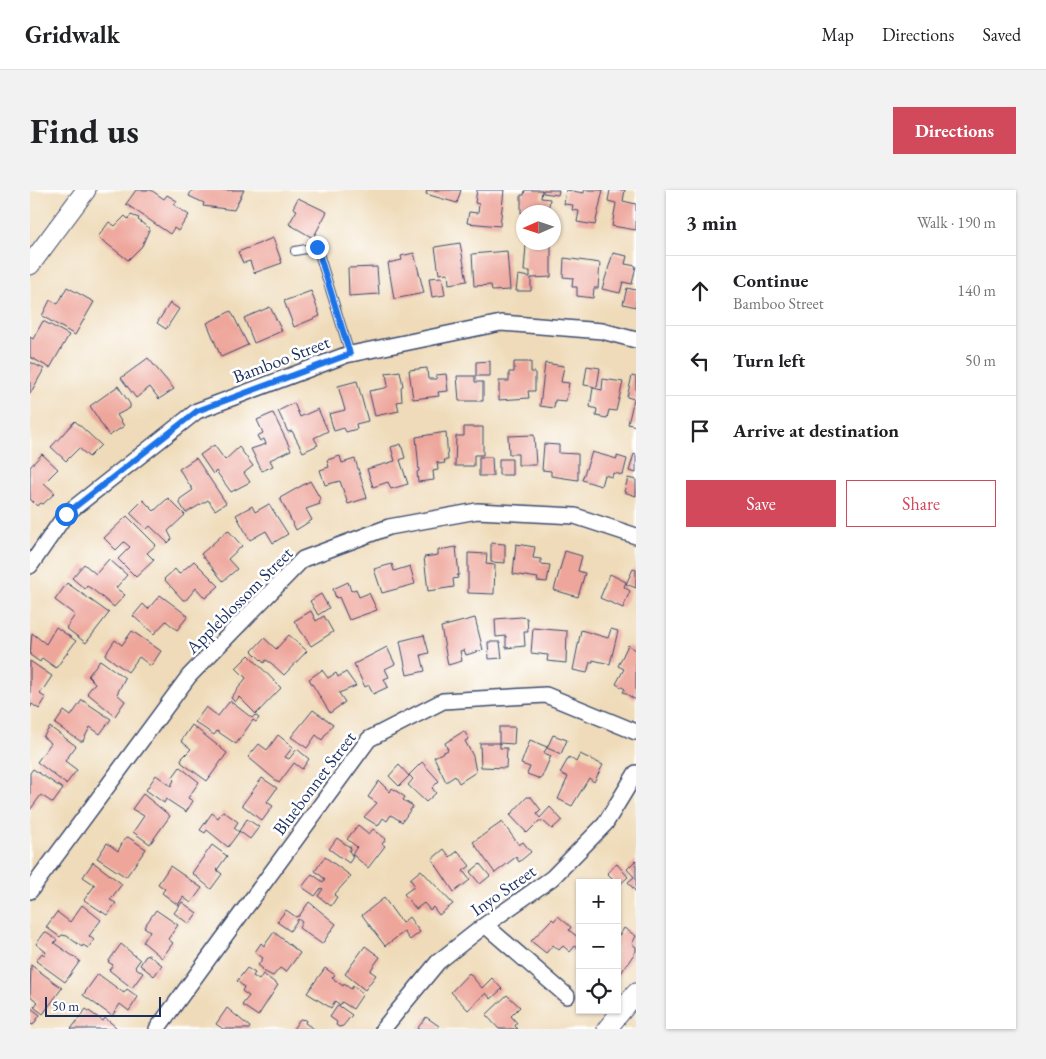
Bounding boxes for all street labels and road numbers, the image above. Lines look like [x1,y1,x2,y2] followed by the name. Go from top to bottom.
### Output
[229,330,333,388] street label: Bamboo Street
[180,541,298,659] street label: Appleblossom Street
[267,726,361,840] street label: Bluebonnet Street
[466,859,540,921] street label: Inyo Street

